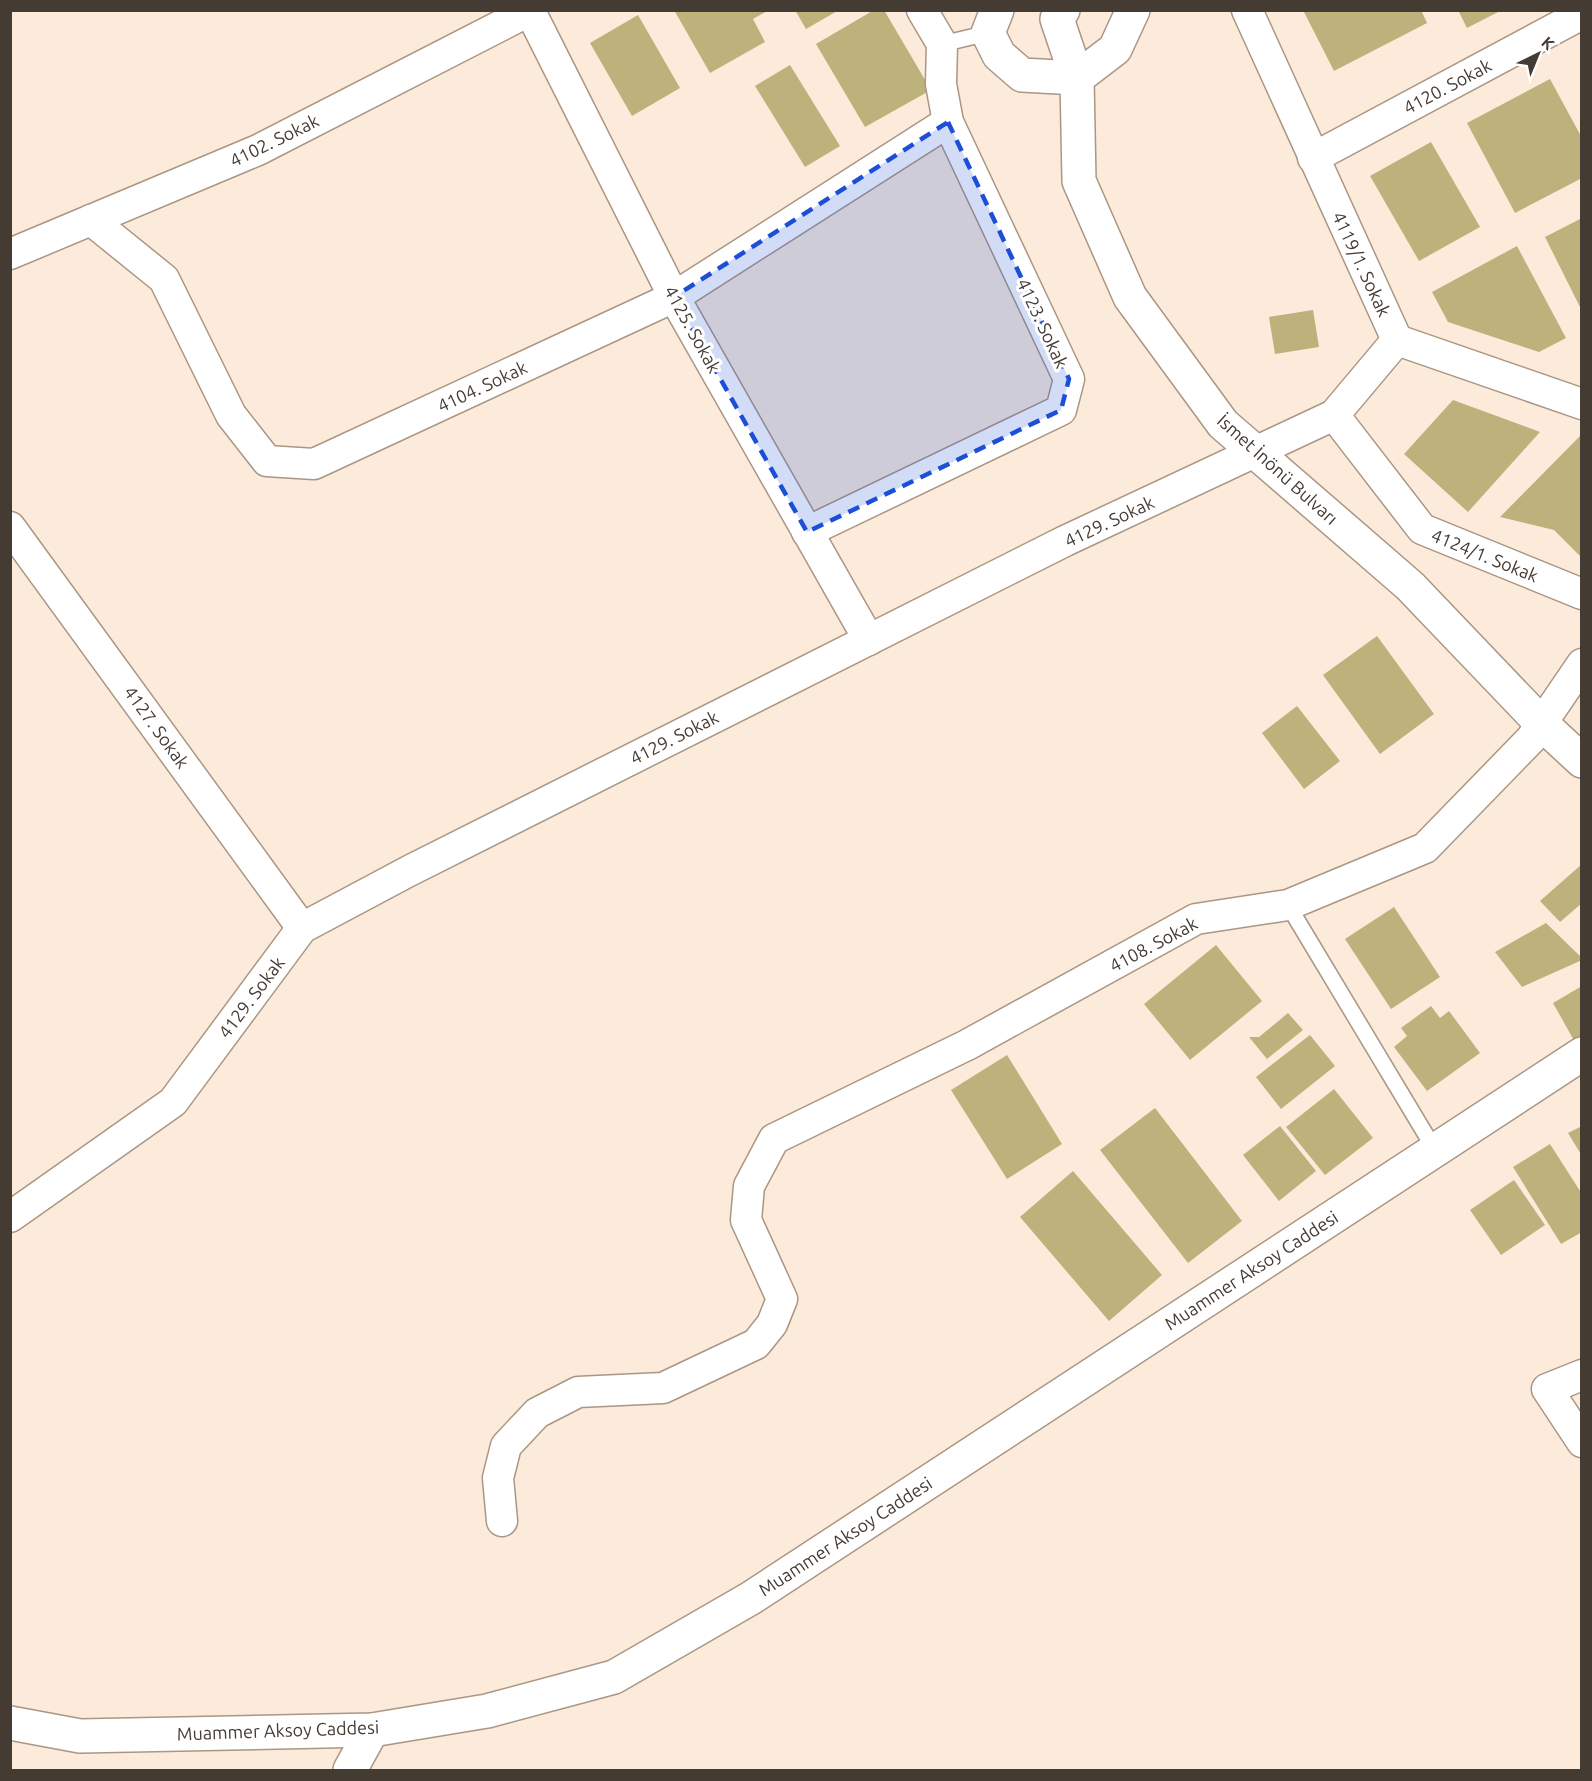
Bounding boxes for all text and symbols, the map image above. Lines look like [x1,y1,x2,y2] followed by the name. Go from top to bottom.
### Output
[1508,24,1568,84] north arrow
[1538,33,1559,53] text: K
[1400,55,1494,117] street label: 4120. Sokak
[226,110,322,170] street label: 4102. Sokak
[1329,208,1395,320] street label: 4119/1. Sokak
[1014,275,1072,371] street label: 4123. Sokak
[661,282,725,376] street label: 4125. Sokak
[434,357,530,415] street label: 4104. Sokak
[1214,410,1342,528] street label: İsmet İnönü Bulvarı
[1061,492,1157,550] street label: 4129. Sokak
[1429,525,1541,585] street label: 4124/1. Sokak
[121,682,193,772] street label: 4127. Sokak
[626,706,722,768] street label: 4129. Sokak
[1106,913,1200,975] street label: 4108. Sokak
[214,952,288,1042] street label: 4129. Sokak
[1161,1206,1341,1334] street label: Muammer Aksoy Caddesi
[755,1472,935,1600] street label: Muammer Aksoy Caddesi
[176,1716,380,1744] street label: Muammer Aksoy Caddesi

